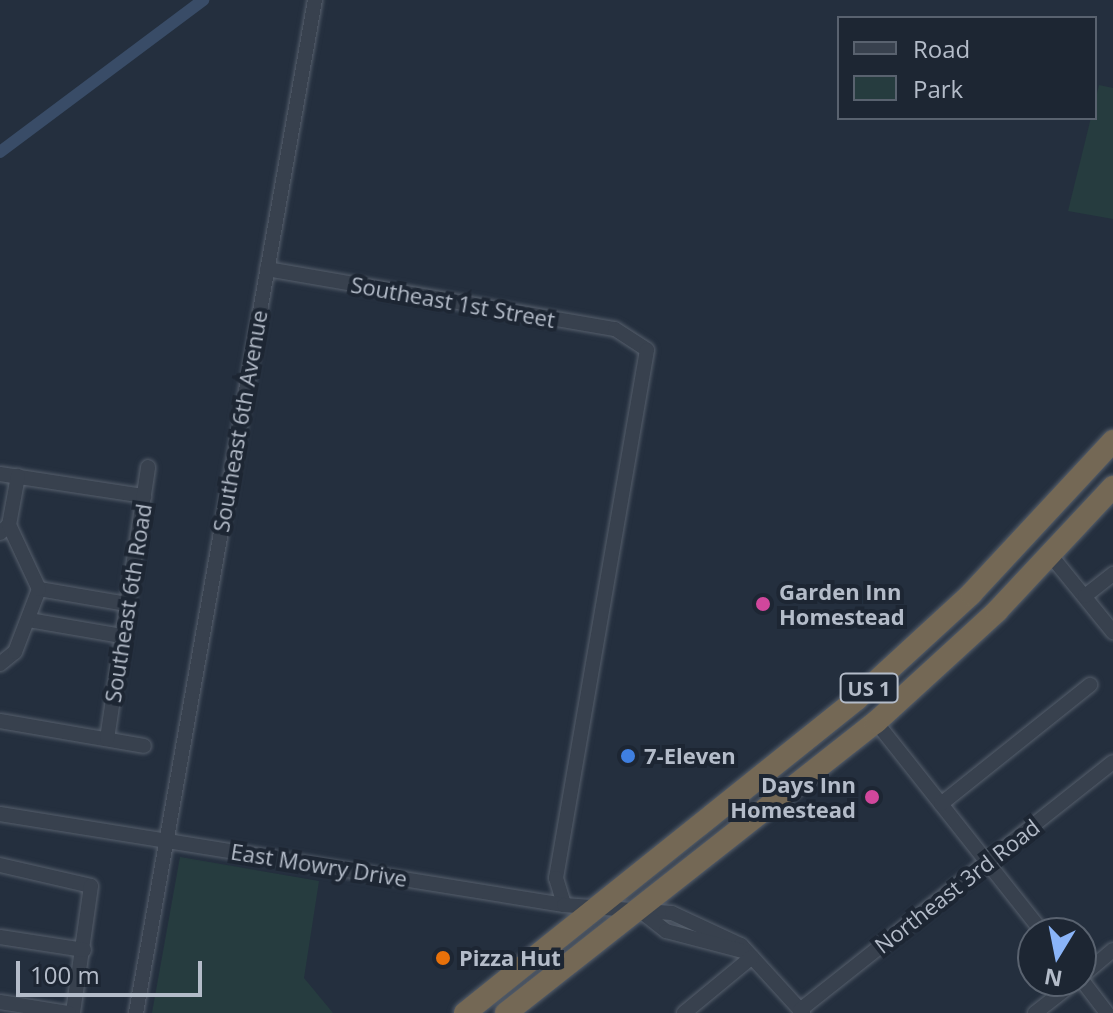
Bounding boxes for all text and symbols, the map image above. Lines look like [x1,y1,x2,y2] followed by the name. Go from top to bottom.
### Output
[837,16,1097,120] legend
[913,32,970,65] text: Road
[913,72,963,105] text: Park
[349,271,557,333] street label: Southeast 1st Street
[207,308,273,534] street label: Southeast 6th Avenue
[99,502,157,704] street label: Southeast 6th Road
[779,578,905,630] place label: Garden Inn Homestead
[754,595,772,613] marker: Garden Inn Homestead
[839,672,899,704] road number: US 1
[644,743,736,769] place label: 7-Eleven
[619,747,637,765] marker: 7-Eleven
[730,771,856,822] place label: Days Inn Homestead
[863,788,881,806] marker: Days Inn Homestead
[869,813,1045,959] street label: Northeast 3rd Road
[229,838,409,892] street label: East Mowry Drive
[1017,917,1097,997] north arrow
[20,945,206,995] scale bar
[459,945,561,971] place label: Pizza Hut
[434,949,452,967] marker: Pizza Hut
[30,958,100,991] text: 100 m
[1042,962,1065,995] text: N

